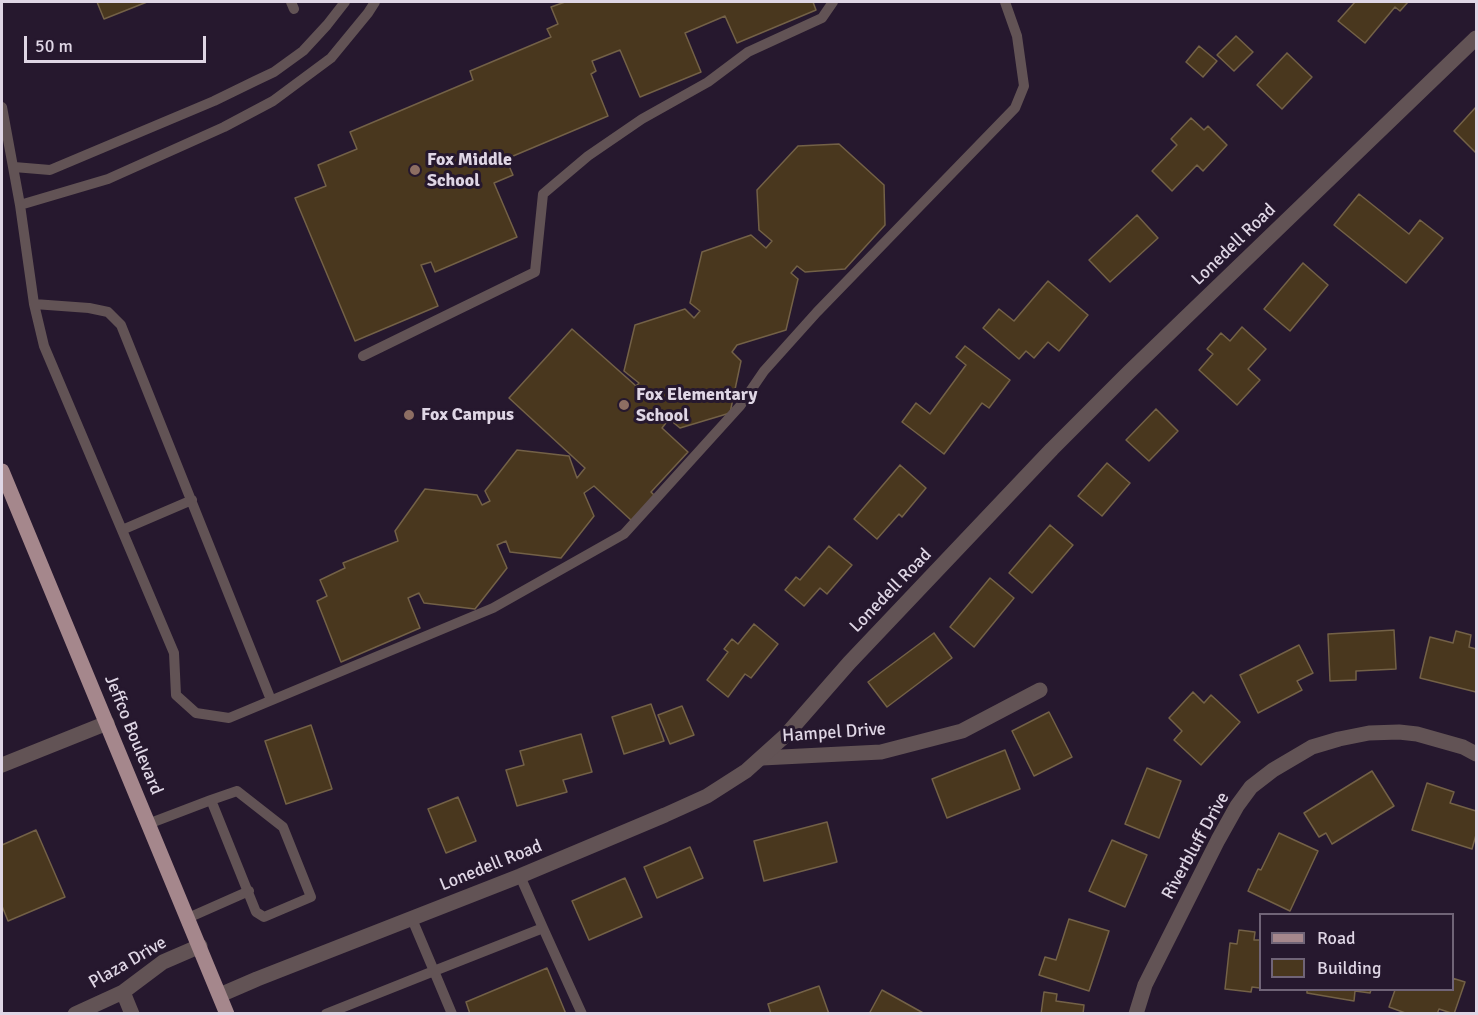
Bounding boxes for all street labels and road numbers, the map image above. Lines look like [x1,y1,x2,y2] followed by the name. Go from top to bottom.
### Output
[1187,200,1281,290] street label: Lonedell Road
[846,544,936,638] street label: Lonedell Road
[99,672,167,798] street label: Jeffco Boulevard
[782,719,886,747] street label: Hampel Drive
[1158,789,1234,903] street label: Riverbluff Drive
[437,836,545,896] street label: Lonedell Road
[85,932,171,994] street label: Plaza Drive

